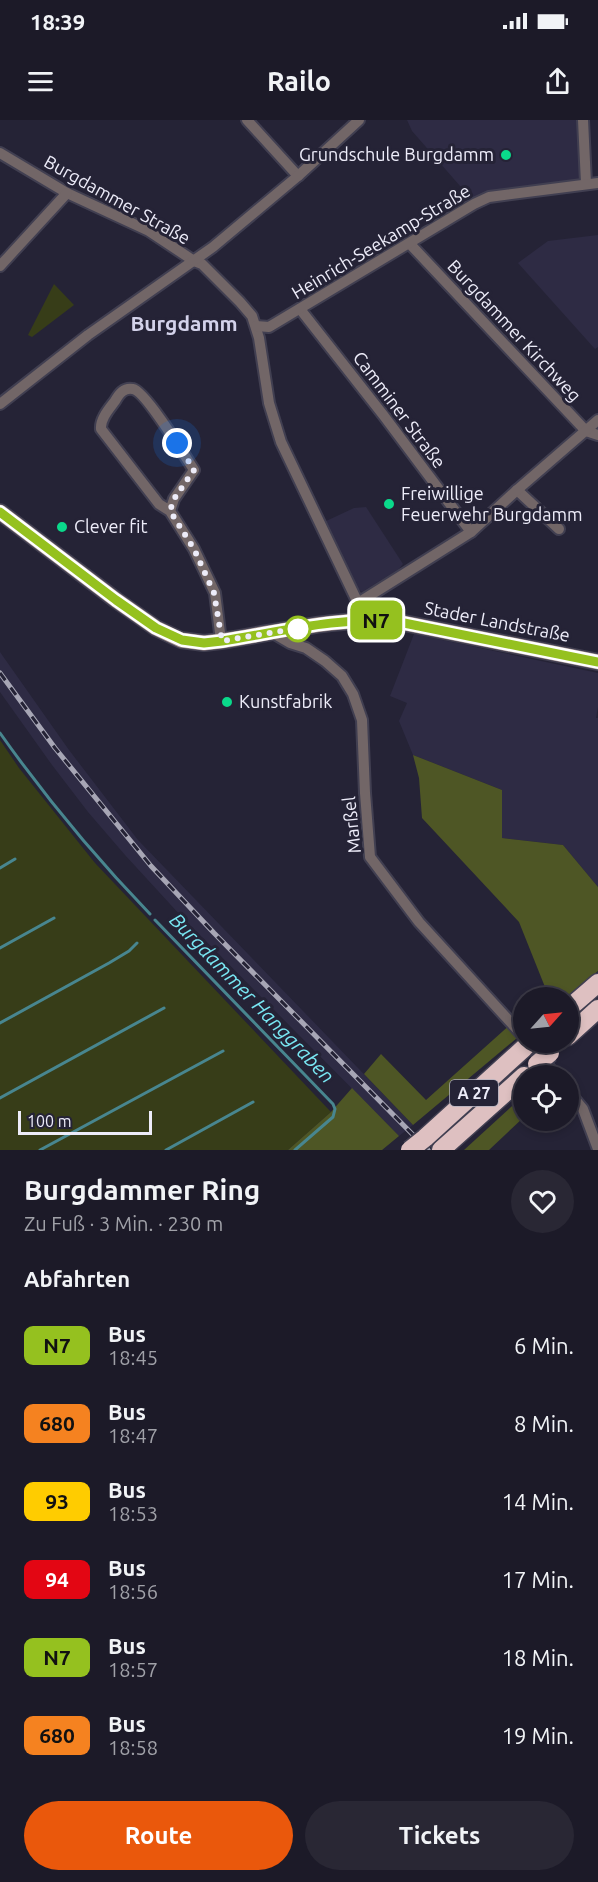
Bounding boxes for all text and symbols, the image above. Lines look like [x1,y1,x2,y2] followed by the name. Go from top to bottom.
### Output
[30,9,85,34] text: 18:39
[24,65,57,98] icon: menu
[541,65,574,98] icon: share
[267,66,331,96] text: Railo
[299,144,494,164] place label: Grundschule Burgdamm
[499,148,513,162] marker: Grundschule Burgdamm
[41,151,194,248] street label: Burgdammer Straße
[288,180,473,302] street label: Heinrich-Seekamp-Straße
[444,255,585,405] street label: Burgdammer Kirchweg
[130,311,238,335] district label: Burgdamm
[350,347,450,471] street label: Camminer Straße
[162,428,192,458] your location
[401,483,583,524] place label: Freiwillige Feuerwehr Burgdamm
[382,497,396,511] marker: Freiwillige Feuerwehr Burgdamm
[74,516,148,536] place label: Clever fit
[55,520,69,534] marker: Clever fit
[423,597,572,645] street label: Stader Landstraße
[349,600,403,640] line badge: N7
[362,608,390,632] text: N7
[285,616,311,642] unlabelled marker
[239,691,332,711] place label: Kunstfabrik
[220,695,234,709] marker: Kunstfabrik
[338,795,364,855] street label: Marßel
[165,908,339,1087] water label: Burgdammer Hanggraben
[513,987,579,1053] north arrow
[513,987,579,1131] map controls
[513,1065,579,1131] button: locate
[450,1080,498,1106] road number: A 27
[18,1108,152,1136] scale bar
[27,1112,72,1130] text: 100 m
[511,1170,574,1233] button: heart
[24,1174,260,1205] text: Burgdammer Ring
[24,1212,223,1235] text: Zu Fuß · 3 Min. · 230 m
[24,1266,130,1291] text: Abfahrten
[108,1321,146,1346] text: Bus
[43,1333,71,1357] text: N7
[514,1333,574,1358] text: 6 Min.
[108,1346,158,1369] text: 18:45
[108,1399,146,1424] text: Bus
[39,1411,75,1435] text: 680
[514,1411,574,1436] text: 8 Min.
[108,1424,158,1447] text: 18:47
[108,1477,146,1502] text: Bus
[45,1489,69,1513] text: 93
[502,1489,574,1514] text: 14 Min.
[108,1502,158,1525] text: 18:53
[108,1555,146,1580] text: Bus
[45,1567,69,1591] text: 94
[502,1567,574,1592] text: 17 Min.
[108,1580,158,1603] text: 18:56
[108,1633,146,1658] text: Bus
[43,1645,71,1669] text: N7
[502,1645,574,1670] text: 18 Min.
[108,1658,158,1681] text: 18:57
[108,1711,146,1736] text: Bus
[39,1723,75,1747] text: 680
[502,1723,574,1748] text: 19 Min.
[108,1736,158,1759] text: 18:58
[24,1801,293,1870] button: Route
[305,1801,574,1870] button: Tickets

